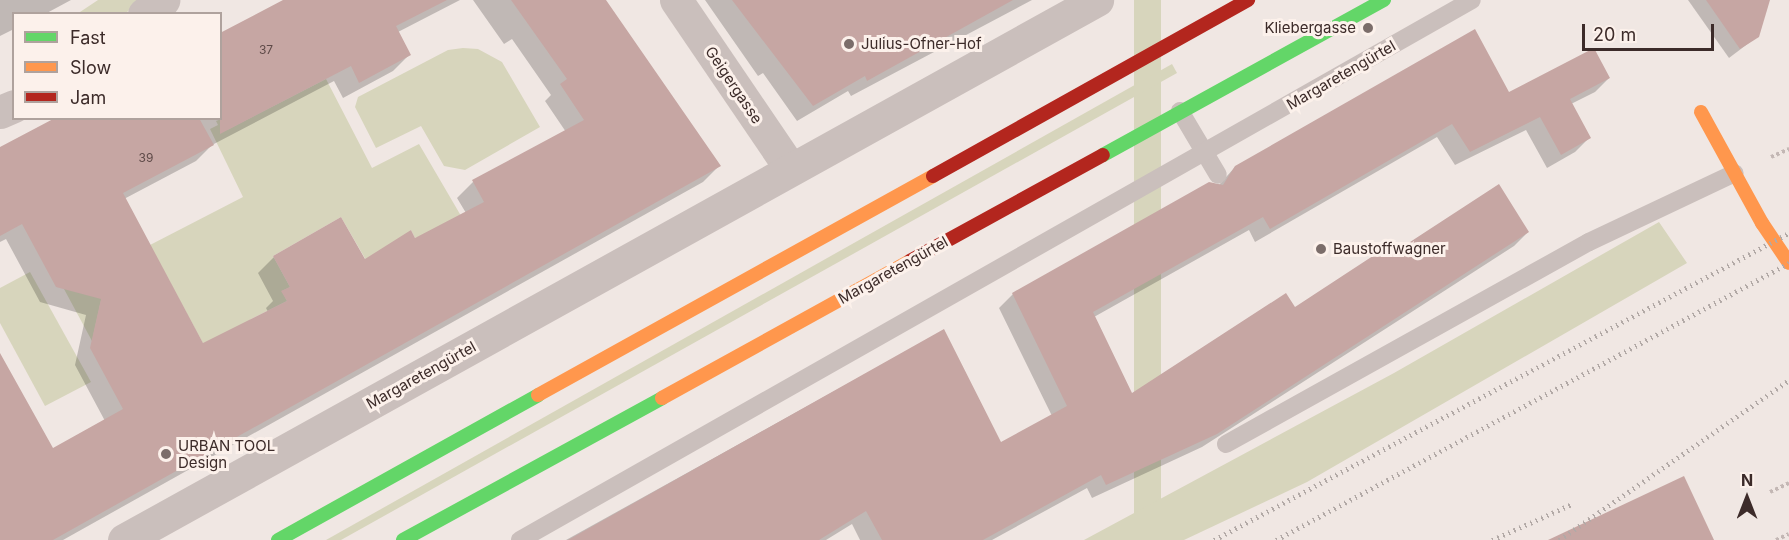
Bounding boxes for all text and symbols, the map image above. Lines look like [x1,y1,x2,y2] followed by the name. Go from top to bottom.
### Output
[12,12,222,120] legend
[1585,12,1717,50] scale bar
[1264,19,1356,37] place label: Kliebergasse
[1361,21,1375,35] marker: Kliebergasse
[1593,24,1636,45] text: 20 m
[70,27,106,48] text: Fast
[861,35,982,53] place label: Julius-Ofner-Hof
[842,37,856,51] marker: Julius-Ofner-Hof
[1283,37,1399,113] street label: Margaretengürtel
[259,43,273,57] house number: 37
[702,43,766,127] street label: Geigergasse
[70,57,111,78] text: Slow
[70,87,106,108] text: Jam
[139,151,153,165] house number: 39
[835,232,951,308] street label: Margaretengürtel
[1333,240,1446,258] place label: Baustoffwagner
[1314,242,1328,256] marker: Baustoffwagner
[363,337,479,413] street label: Margaretengürtel
[178,436,275,471] place label: URBAN TOOL Design
[159,447,173,461] marker: URBAN TOOL Design
[1717,468,1777,528] north arrow
[1741,470,1753,490] text: N

